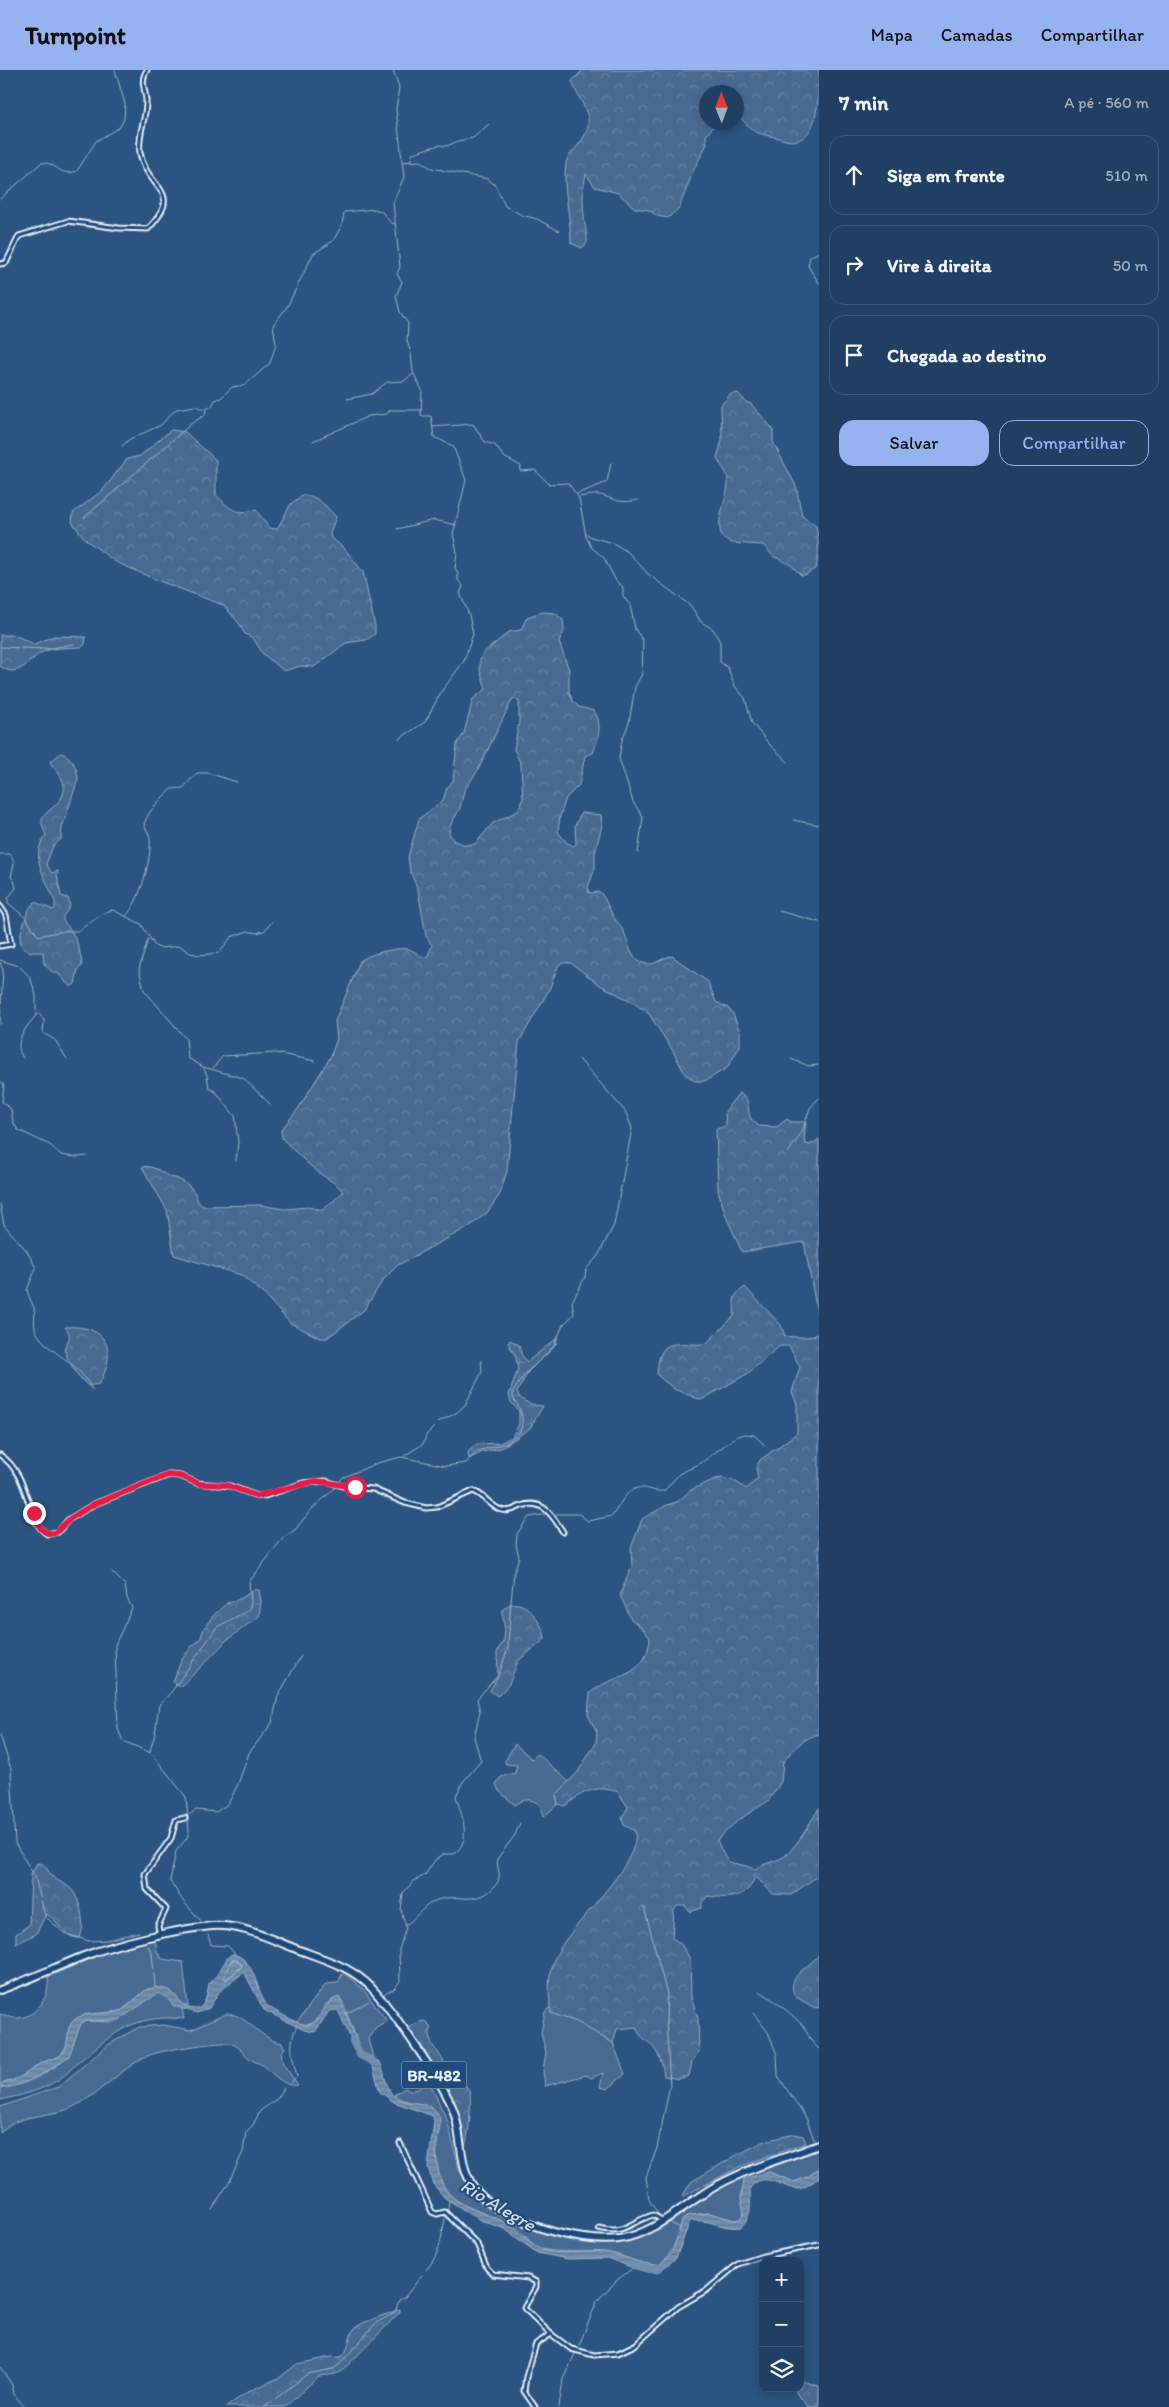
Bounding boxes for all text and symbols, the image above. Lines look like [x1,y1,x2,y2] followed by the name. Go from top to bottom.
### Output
[25,21,126,50] text: Turnpoint
[871,24,913,46] text: Mapa
[941,24,1013,46] text: Camadas
[1041,24,1144,46] text: Compartilhar
[699,85,744,130] north arrow
[839,90,888,115] text: 7 min
[1064,93,1149,112] text: A pé · 560 m
[840,161,868,189] icon: ahead
[887,164,1005,187] text: Siga em frente
[1105,166,1148,185] text: 510 m
[840,251,868,279] icon: right
[887,254,992,277] text: Vire à direita
[1113,256,1148,275] text: 50 m
[840,341,868,369] icon: arrive
[887,344,1046,367] text: Chegada ao destino
[839,420,989,466] button: Salvar
[999,420,1149,466] button: Compartilhar
[344,1476,367,1499] route start
[23,1502,46,1525] route end
[402,2062,466,2088] road number: BR-482
[456,2174,540,2237] water label: Rio Alegre
[759,2257,804,2392] map controls
[759,2257,804,2302] button: +
[759,2302,804,2347] button: −
[759,2347,804,2392] button: layers

